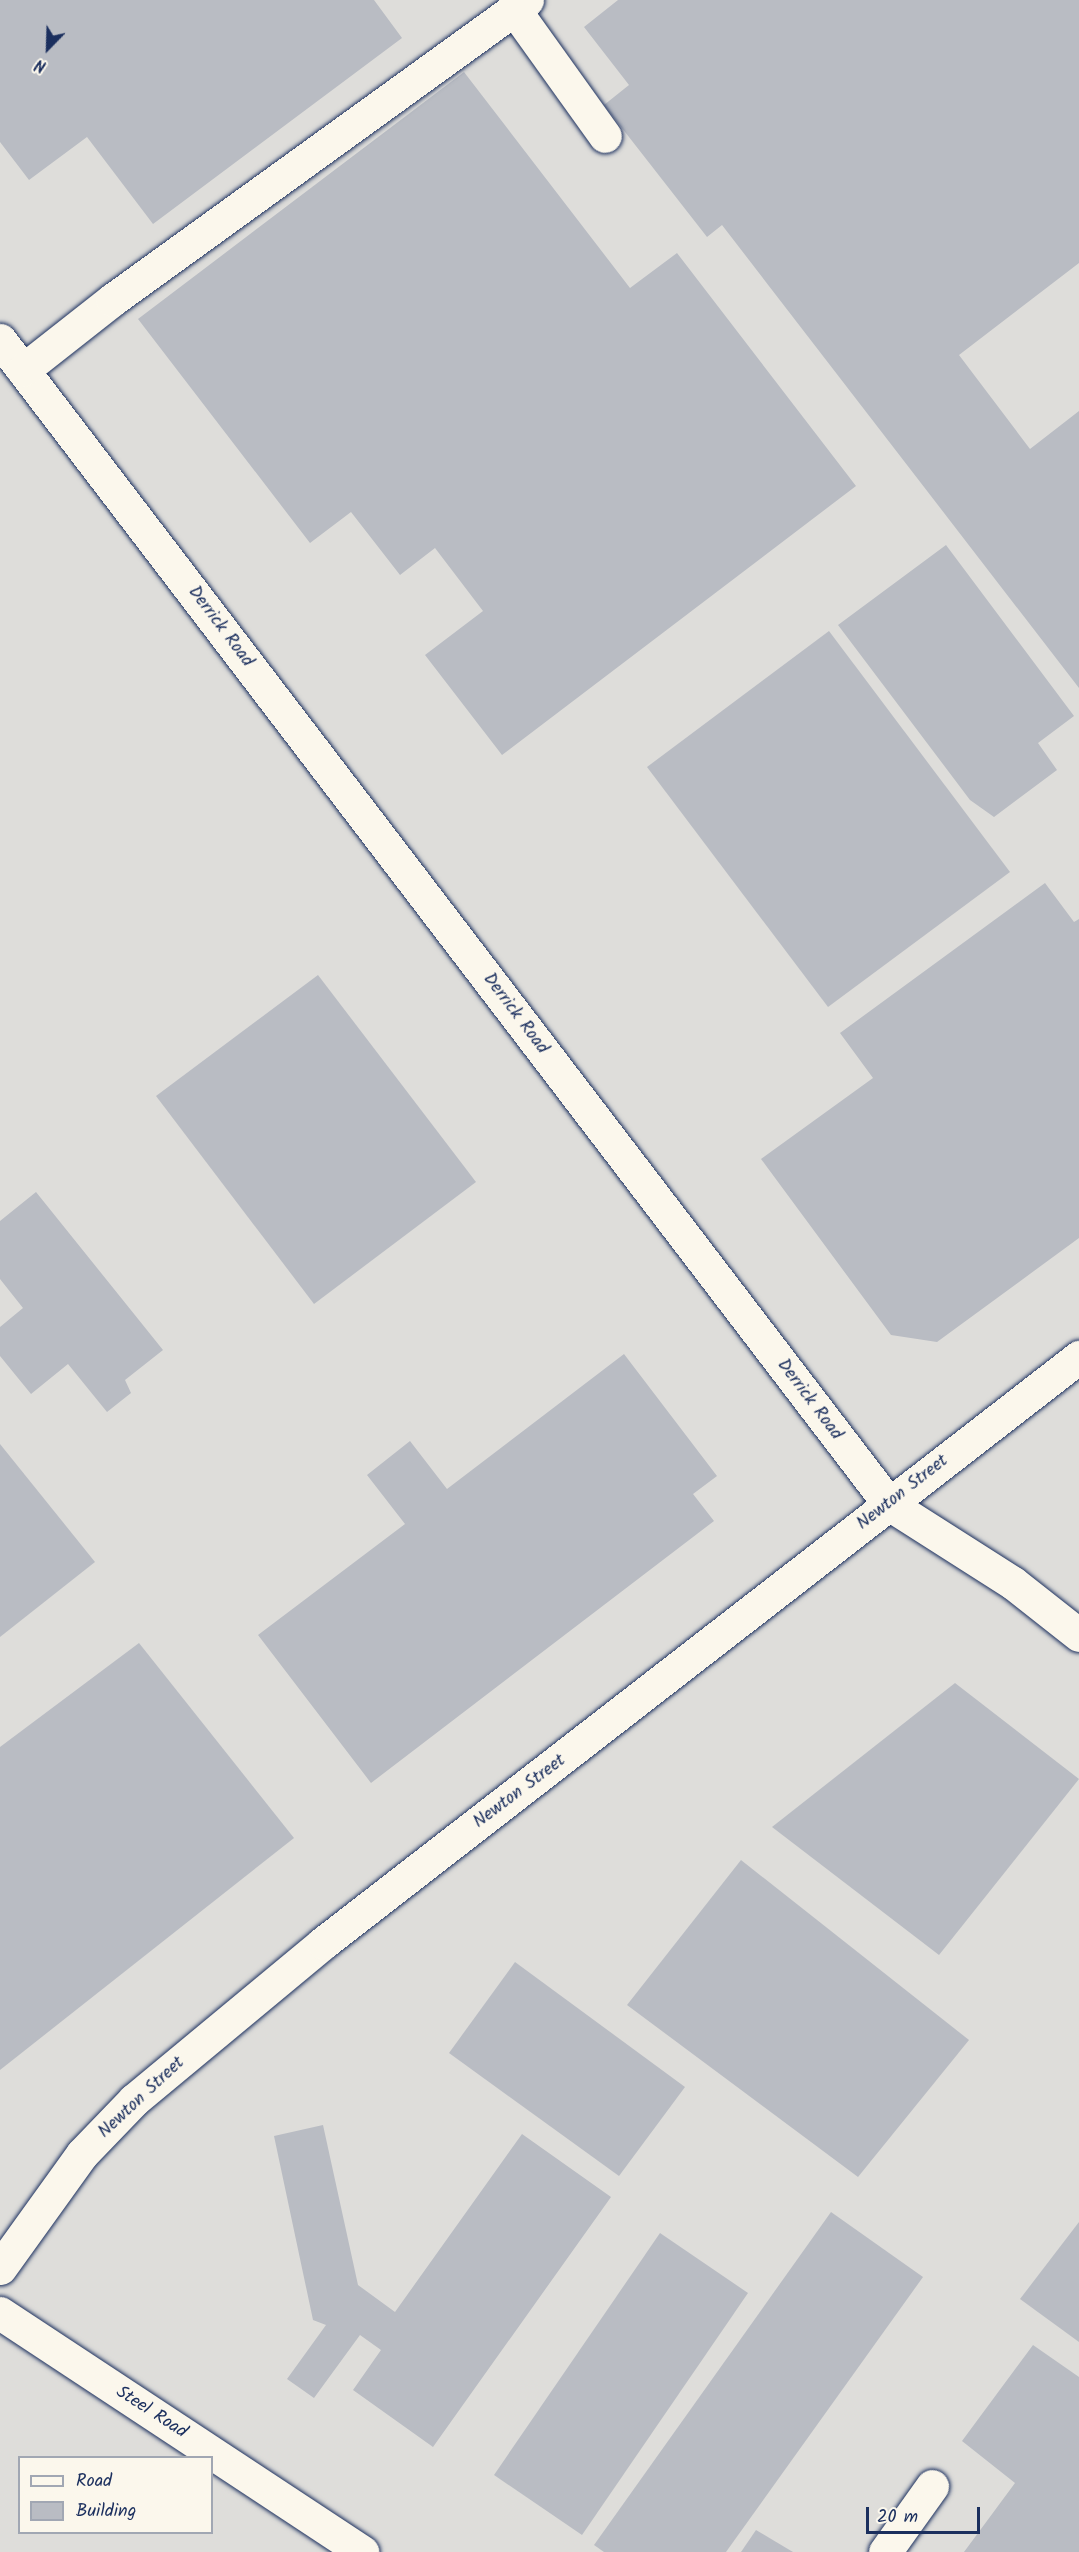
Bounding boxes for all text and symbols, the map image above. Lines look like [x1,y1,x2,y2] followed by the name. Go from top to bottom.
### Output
[18,18,78,78] north arrow
[31,52,50,79] text: N
[183,582,257,672] street label: Derrick Road
[478,969,552,1059] street label: Derrick Road
[772,1355,846,1445] street label: Derrick Road
[853,1451,953,1535] street label: Newton Street
[470,1750,570,1834] street label: Newton Street
[94,2053,190,2143] street label: Newton Street
[111,2382,191,2444] street label: Steel Road
[18,2456,213,2534] legend
[76,2467,112,2496] text: Road
[869,2495,983,2533] scale bar
[76,2497,136,2526] text: Building
[877,2503,918,2532] text: 20 m

